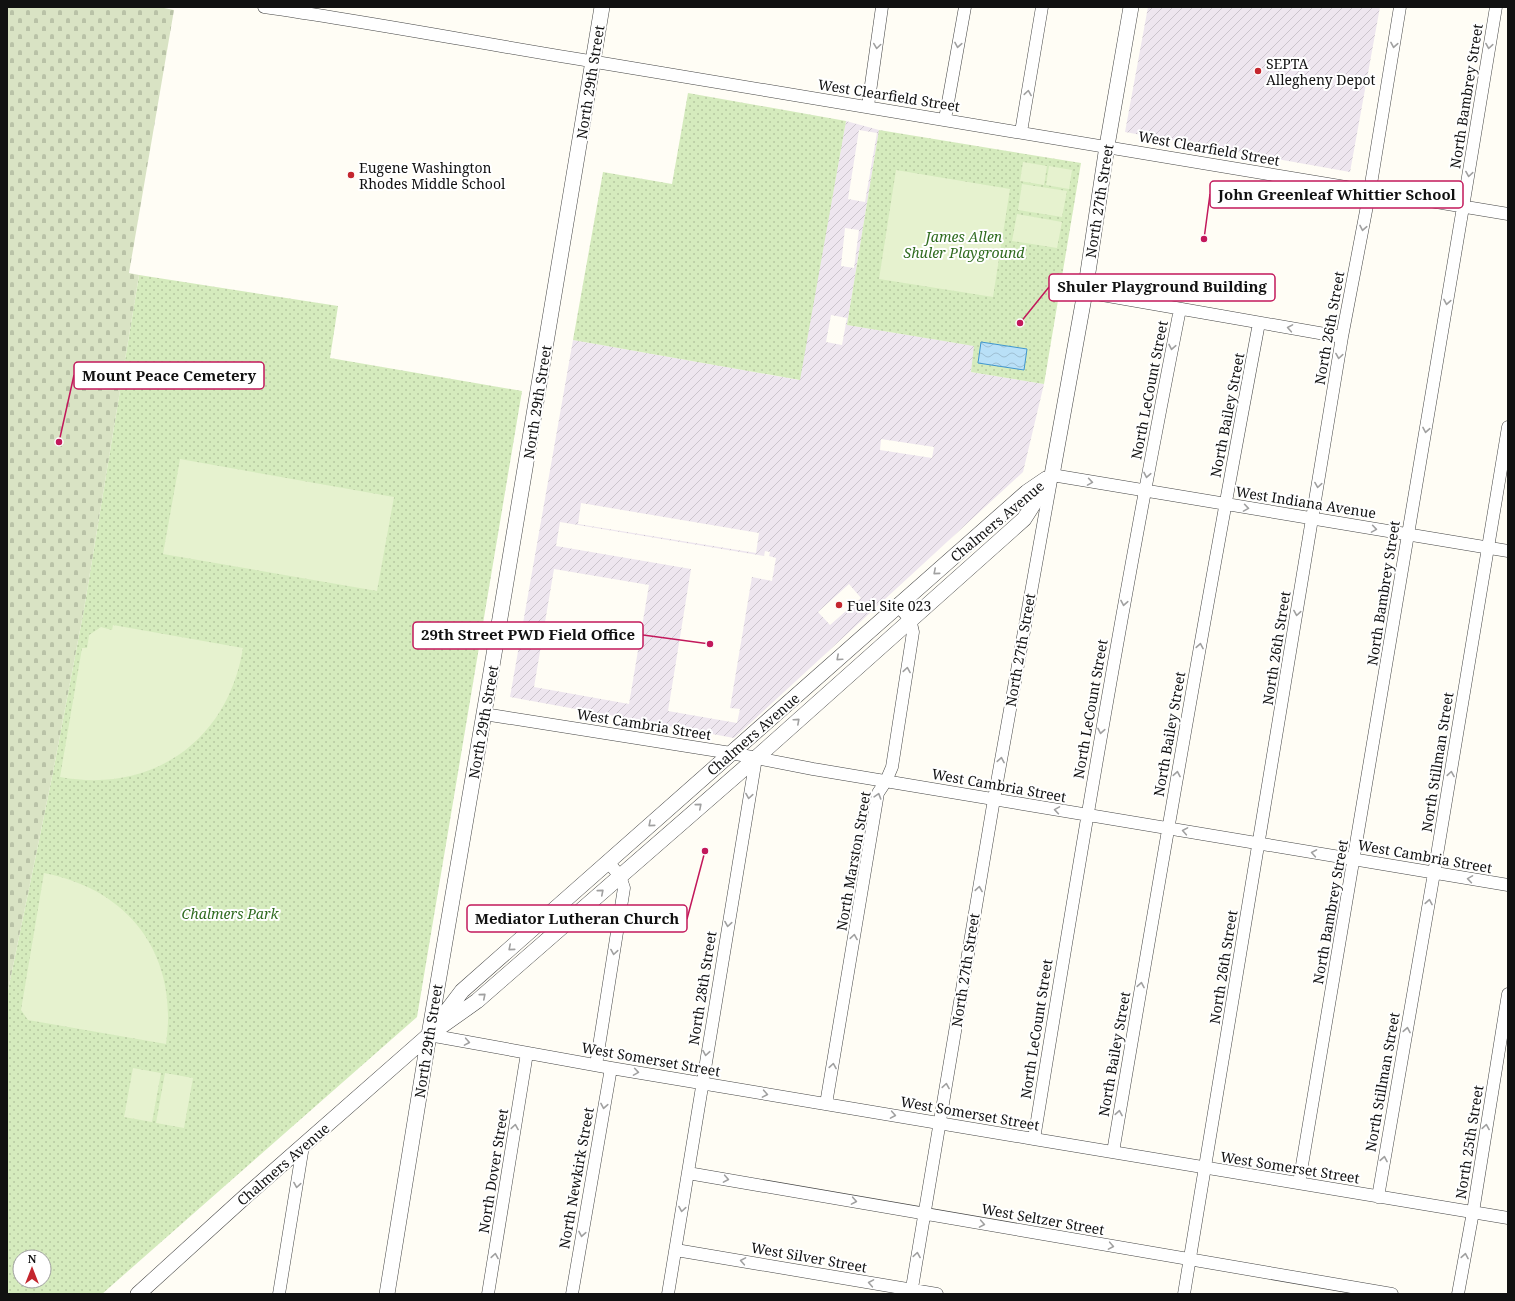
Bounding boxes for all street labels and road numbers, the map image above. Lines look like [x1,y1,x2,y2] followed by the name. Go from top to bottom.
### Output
[1445,22,1487,170] street label: North Bambrey Street
[572,24,608,140] street label: North 29th Street
[817,74,961,116] street label: West Clearfield Street
[1137,126,1281,170] street label: West Clearfield Street
[1081,143,1117,259] street label: North 27th Street
[1310,270,1348,386] street label: North 26th Street
[1126,319,1172,461] street label: North LeCount Street
[519,344,555,460] street label: North 29th Street
[1206,351,1248,479] street label: North Bailey Street
[946,476,1048,566] street label: Chalmers Avenue
[1234,482,1378,522] street label: West Indiana Avenue
[1362,519,1404,667] street label: North Bambrey Street
[1258,590,1294,706] street label: North 26th Street
[1001,592,1039,708] street label: North 27th Street
[1068,638,1112,780] street label: North LeCount Street
[464,664,502,780] street label: North 29th Street
[1149,670,1189,798] street label: North Bailey Street
[703,688,803,780] street label: Chalmers Avenue
[1417,691,1457,833] street label: North Stillman Street
[575,704,713,744] street label: West Cambria Street
[930,764,1068,806] street label: West Cambria Street
[831,790,875,932] street label: North Marston Street
[1356,835,1494,877] street label: West Cambria Street
[1308,838,1352,986] street label: North Bambrey Street
[1205,909,1241,1025] street label: North 26th Street
[947,912,983,1028] street label: North 27th Street
[684,930,720,1046] street label: North 28th Street
[1016,958,1056,1100] street label: North LeCount Street
[410,983,446,1099] street label: North 29th Street
[1094,990,1134,1118] street label: North Bailey Street
[1360,1011,1404,1153] street label: North Stillman Street
[580,1037,722,1081] street label: West Somerset Street
[1451,1084,1487,1200] street label: North 25th Street
[899,1091,1041,1135] street label: West Somerset Street
[554,1106,598,1250] street label: North Newkirk Street
[474,1107,512,1235] street label: North Dover Street
[233,1118,333,1210] street label: Chalmers Avenue
[1219,1147,1361,1187] street label: West Somerset Street
[980,1199,1106,1239] street label: West Seltzer Street
[749,1237,869,1277] street label: West Silver Street

